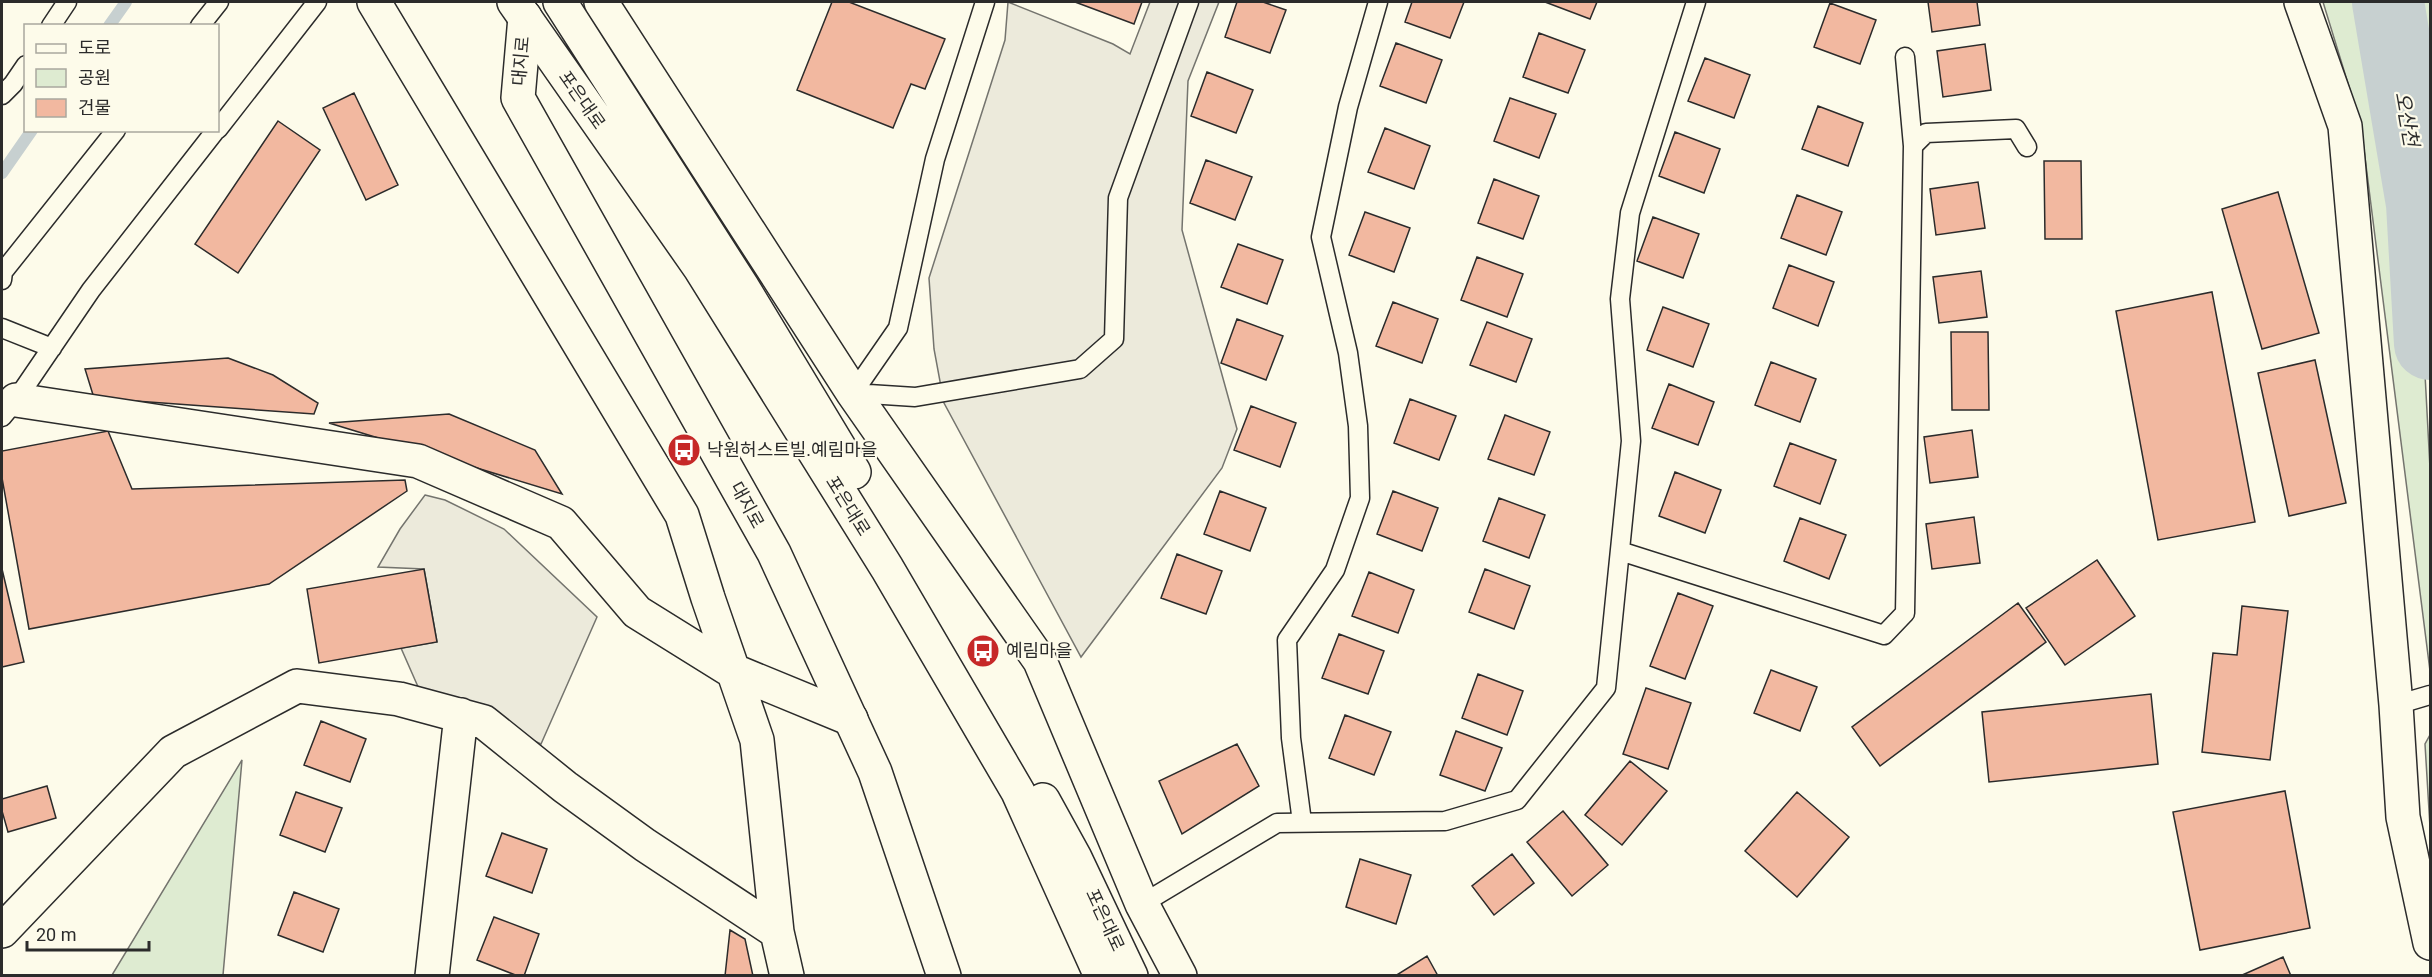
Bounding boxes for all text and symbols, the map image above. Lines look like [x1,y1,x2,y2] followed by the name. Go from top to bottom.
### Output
[24,24,219,132] legend
[508,35,533,87] street label: 대지로
[78,37,111,58] text: 도로
[78,67,111,88] text: 공원
[555,67,610,133] street label: 포은대로
[2390,90,2424,151] water label: 오산천
[78,97,111,118] text: 건물
[666,432,702,468] bus stop icon: 낙원허스트빌.예림마을
[707,439,877,460] place label: 낙원허스트빌.예림마을
[822,472,875,539] street label: 포은대로
[726,478,769,532] street label: 대지로
[965,633,1001,669] bus stop icon: 예림마을
[1006,640,1072,661] place label: 예림마을
[1082,885,1129,954] street label: 포은대로
[27,914,148,952] scale bar
[36,924,76,945] text: 20 m

